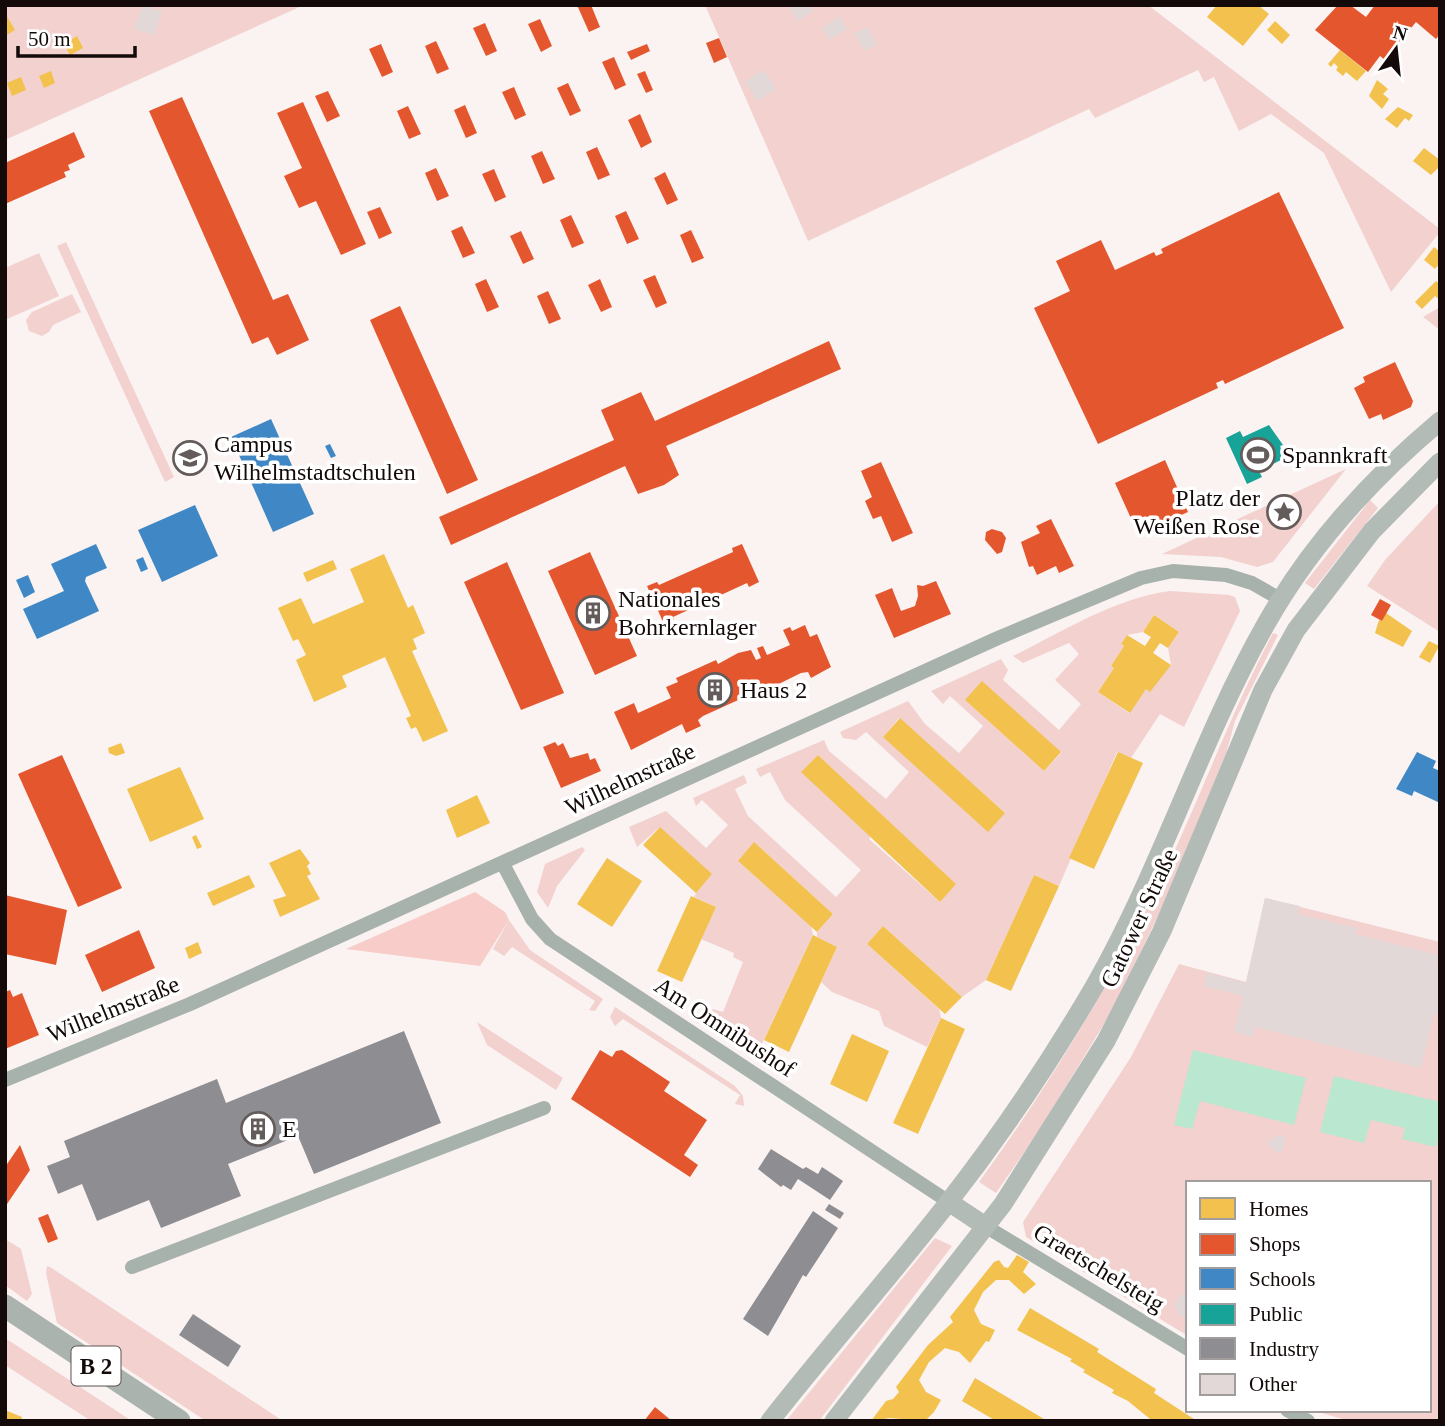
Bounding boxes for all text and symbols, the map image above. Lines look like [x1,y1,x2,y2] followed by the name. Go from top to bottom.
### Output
[18,14,135,58] scale bar
[1361,14,1431,84] north arrow
[1391,21,1410,45] text: N
[28,27,71,51] text: 50 m
[214,431,416,485] place label: Campus Wilhelmstadtschulen
[1239,436,1277,474] sports icon: Spannkraft
[171,439,209,477] school or university icon: Campus Wilhelmstadtschulen
[1282,442,1388,468] place label: Spannkraft
[1133,485,1260,539] place label: Platz der Weißen Rose
[1265,493,1303,531] place icon: Platz der Weißen Rose
[618,586,757,640] place label: Nationales Bohrkernlager
[574,594,612,632] building icon: Nationales Bohrkernlager
[696,671,734,709] building icon: Haus 2
[740,677,807,703] place label: Haus 2
[561,738,699,820] street label: Wilhelmstraße
[1096,845,1182,991] street label: Gatower Straße
[43,971,183,1047] street label: Wilhelmstraße
[650,972,800,1082] street label: Am Omnibushof
[239,1110,277,1148] building icon: E
[282,1116,297,1142] place label: E
[1186,1181,1431,1412] legend
[1249,1197,1309,1221] text: Homes
[1029,1219,1169,1317] street label: Graetschelsteig
[1249,1232,1300,1256] text: Shops
[1249,1267,1316,1291] text: Schools
[1249,1302,1303,1326] text: Public
[1249,1337,1319,1361] text: Industry
[72,1346,120,1386] road number: B 2
[1249,1372,1297,1396] text: Other

